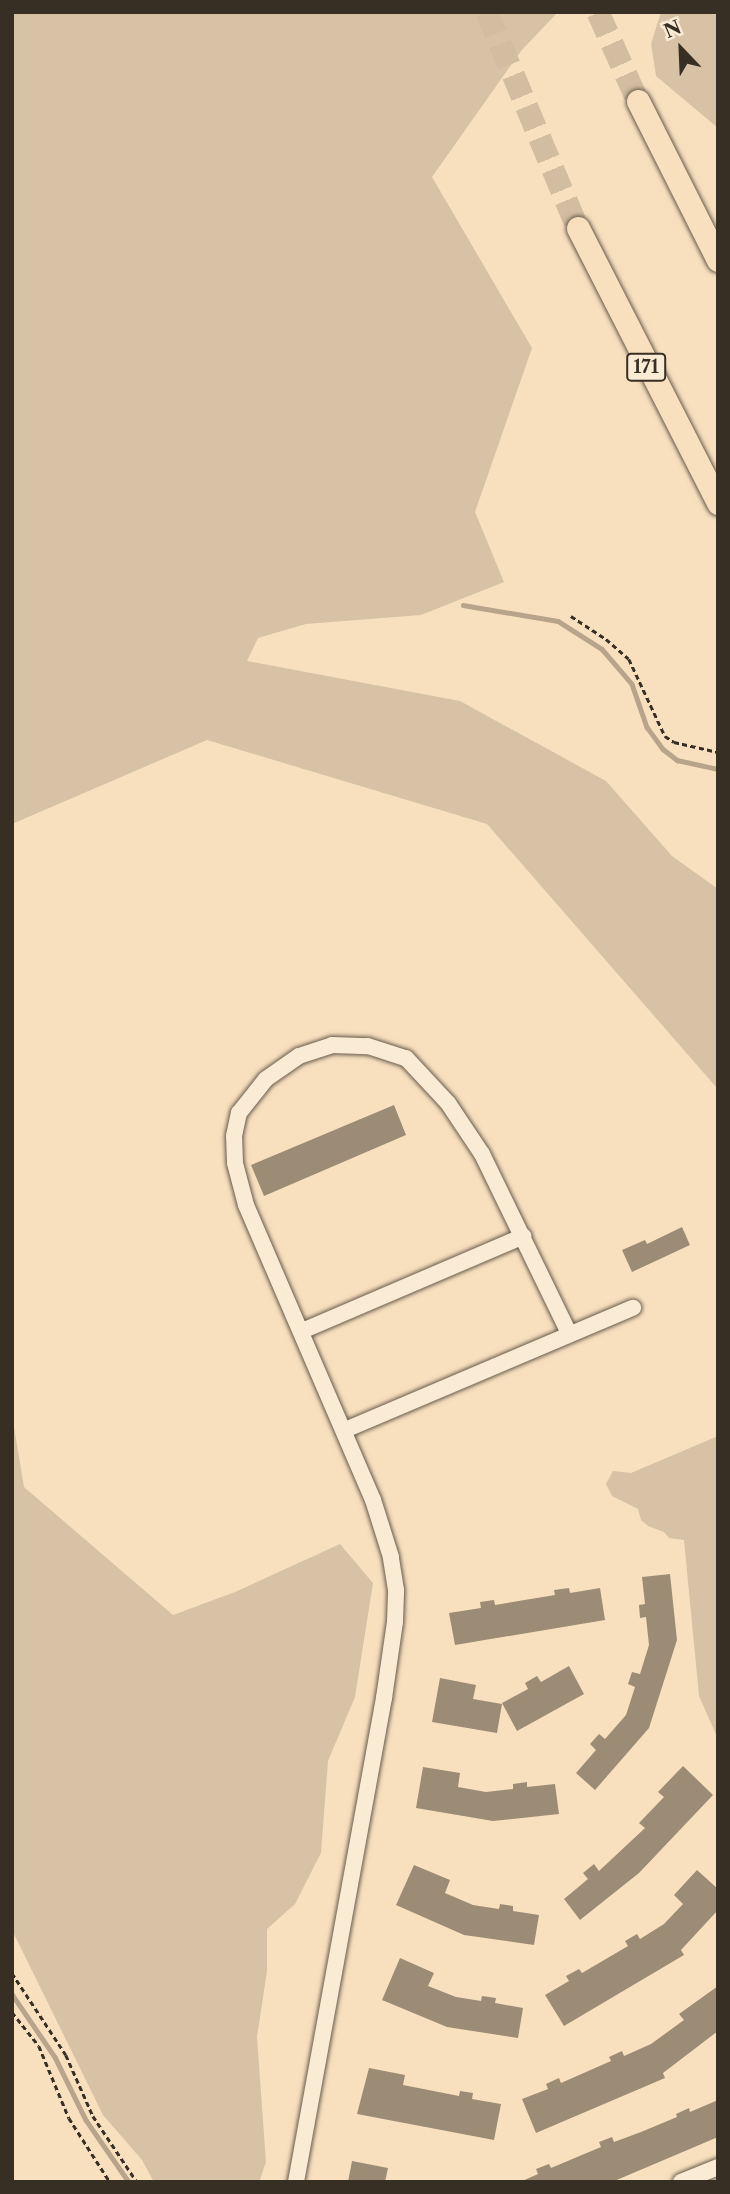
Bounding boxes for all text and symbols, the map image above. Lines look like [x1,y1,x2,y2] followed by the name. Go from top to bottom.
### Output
[646,14,716,84] north arrow
[660,15,685,43] text: N
[625,352,667,382] road number: 171

